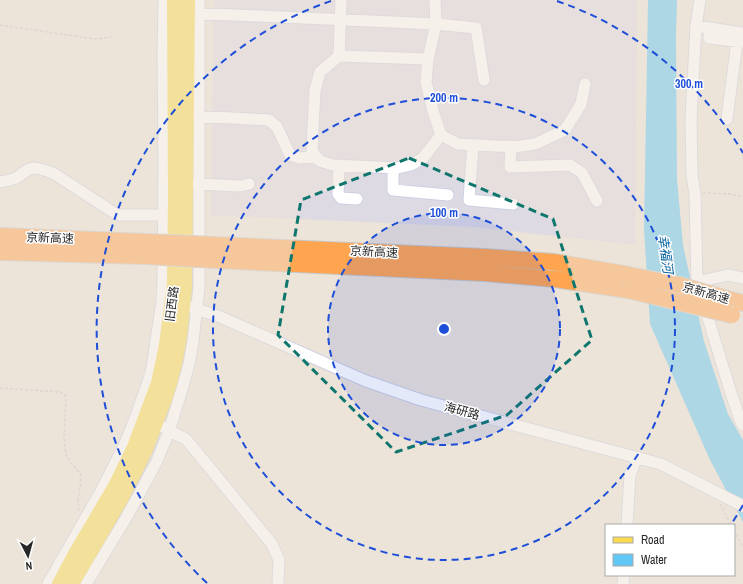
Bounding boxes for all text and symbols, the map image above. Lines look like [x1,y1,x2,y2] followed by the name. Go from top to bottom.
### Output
[675,76,703,92] text: 300 m
[430,90,458,106] text: 200 m
[430,205,458,221] text: 100 m
[26,229,74,247] street label: 京新高速
[654,234,677,278] water label: 幸福河
[350,243,398,261] street label: 京新高速
[681,279,731,307] street label: 京新高速
[162,285,182,323] street label: 旧西路
[437,322,451,336] centre of rings
[443,399,481,423] street label: 海研路
[605,524,735,576] legend
[641,532,665,548] text: Road
[8,536,48,576] north arrow
[641,552,668,568] text: Water
[25,559,33,573] text: N

